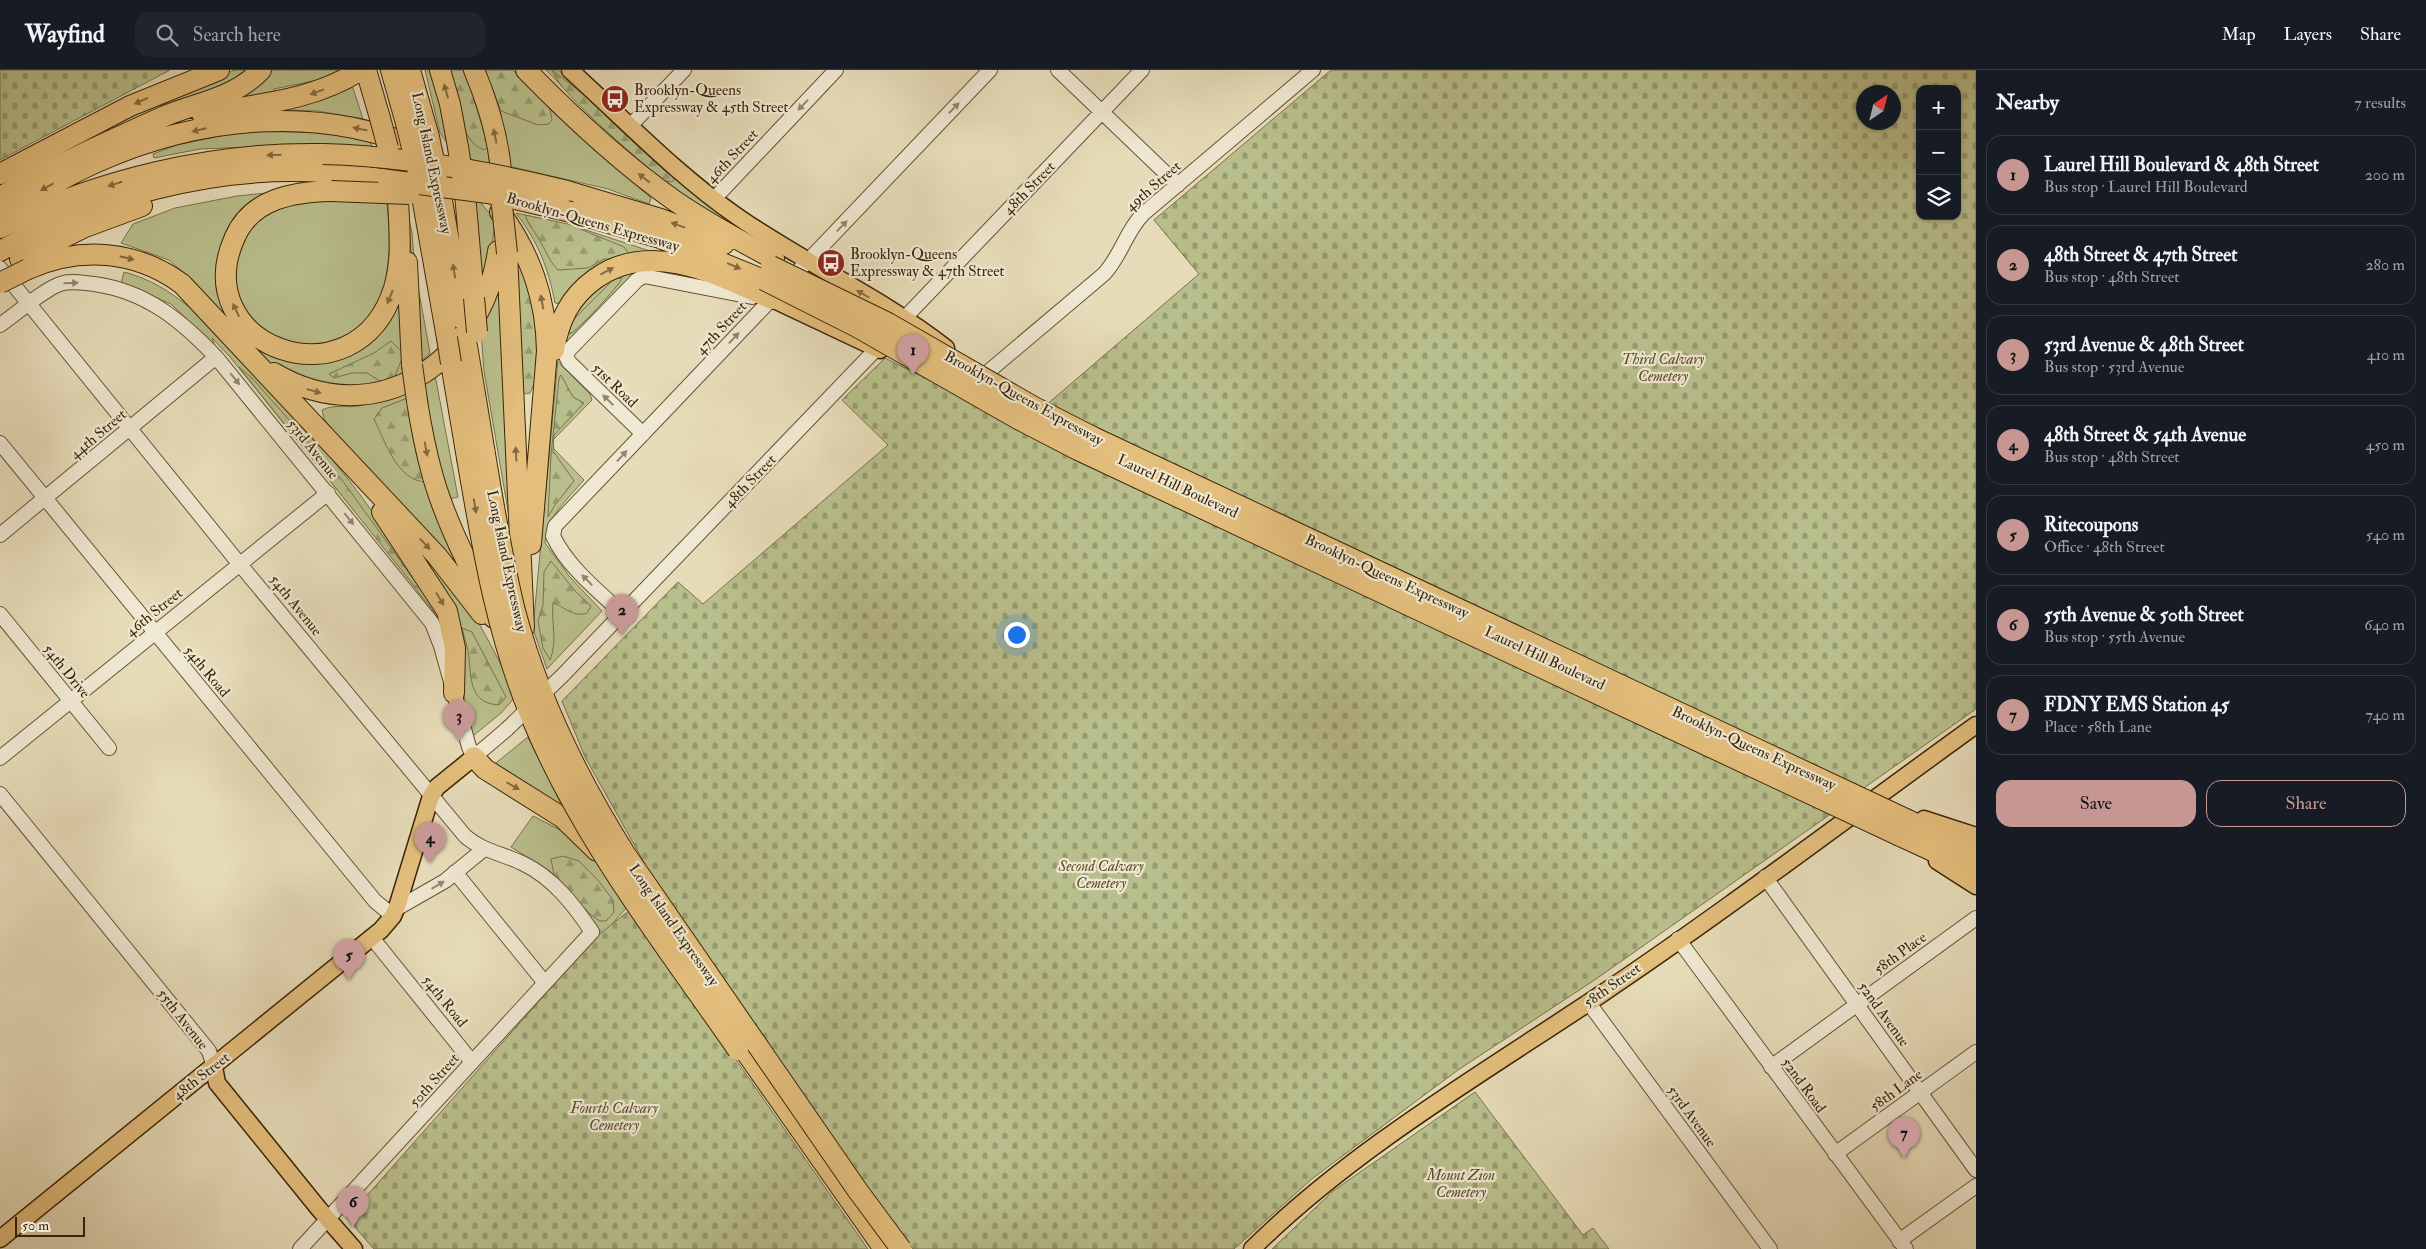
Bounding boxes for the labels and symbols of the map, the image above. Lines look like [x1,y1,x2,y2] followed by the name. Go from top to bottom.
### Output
[634,81,789,118] place label: Brooklyn-Queens Expressway & 45th Street
[442,84,450,99] one-way arrow
[600,84,630,114] bus stop icon: Brooklyn-Queens Expressway & 45th Street
[1856,85,1901,130] north arrow
[310,89,325,96] one-way arrow
[406,90,456,236] street label: Long Island Expressway
[134,98,148,106] one-way arrow
[797,99,809,111] one-way arrow
[948,102,960,114] one-way arrow
[352,125,367,133] one-way arrow
[702,125,762,188] street label: 46th Street
[191,126,206,134] one-way arrow
[491,129,499,144] one-way arrow
[266,151,282,159] one-way arrow
[999,157,1060,219] street label: 48th Street
[1122,157,1185,216] street label: 49th Street
[638,172,651,183] one-way arrow
[107,180,122,188] one-way arrow
[41,183,54,192] one-way arrow
[504,189,682,257] street label: Brooklyn-Queens Expressway
[836,220,848,232] one-way arrow
[670,221,685,229] one-way arrow
[850,245,1005,282] place label: Brooklyn-Queens Expressway & 47th Street
[816,248,846,278] bus stop icon: Brooklyn-Queens Expressway & 47th Street
[119,254,134,262] one-way arrow
[450,263,458,279] one-way arrow
[727,263,741,271] one-way arrow
[600,267,615,275] one-way arrow
[64,279,80,287] one-way arrow
[857,289,870,298] one-way arrow
[386,290,394,305] one-way arrow
[538,294,546,310] one-way arrow
[692,297,751,359] street label: 47th Street
[231,303,239,317] one-way arrow
[728,333,740,345] one-way arrow
[897,334,929,375] pin: 1
[940,347,1107,451] street label: Brooklyn-Queens Expressway
[1622,350,1705,386] park label: Third Calvary Cemetery
[588,359,642,412] street label: 51st Road
[229,373,240,386] one-way arrow
[307,387,322,395] one-way arrow
[602,394,614,406] one-way arrow
[66,405,131,464] street label: 44th Street
[283,415,343,483] street label: 53rd Avenue
[423,442,431,458] one-way arrow
[512,446,520,462] one-way arrow
[616,450,628,462] one-way arrow
[720,450,781,512] street label: 48th Street
[1114,450,1242,523] street label: Laurel Hill Boulevard
[481,488,531,634] street label: Long Island Expressway
[472,499,480,515] one-way arrow
[343,512,354,525] one-way arrow
[1301,530,1472,624] street label: Brooklyn-Queens Expressway
[419,538,431,550] one-way arrow
[265,571,326,640] street label: 54th Avenue
[581,574,593,586] one-way arrow
[122,584,187,641] street label: 46th Street
[436,591,444,606] one-way arrow
[606,594,638,635] pin: 2
[1004,622,1030,648] your location
[1481,622,1609,695] street label: Laurel Hill Boulevard
[39,640,94,702] street label: 54th Drive
[180,642,234,701] street label: 54th Road
[443,700,475,741] pin: 3
[1668,702,1839,796] street label: Brooklyn-Queens Expressway
[506,782,519,791] one-way arrow
[414,822,446,863] pin: 4
[1057,857,1144,893] park label: Second Calvary Cemetery
[623,861,723,991] street label: Long Island Expressway
[432,880,445,889] one-way arrow
[1870,928,1930,979] street label: 58th Place
[333,939,365,980] pin: 5
[1580,959,1645,1012] street label: 58th Street
[418,971,472,1032] street label: 54th Road
[1854,978,1914,1051] street label: 52nd Avenue
[153,985,212,1054] street label: 55th Avenue
[169,1048,234,1105] street label: 48th Street
[405,1049,464,1111] street label: 50th Street
[1777,1054,1830,1117] street label: 52nd Road
[1866,1065,1926,1116] street label: 58th Lane
[1663,1082,1720,1151] street label: 53rd Avenue
[569,1099,659,1135] park label: Fourth Calvary Cemetery
[1888,1117,1920,1158] pin: 7
[1426,1166,1495,1202] park label: Mount Zion Cemetery
[337,1186,369,1227] pin: 6
[15,1214,85,1237] scale bar

